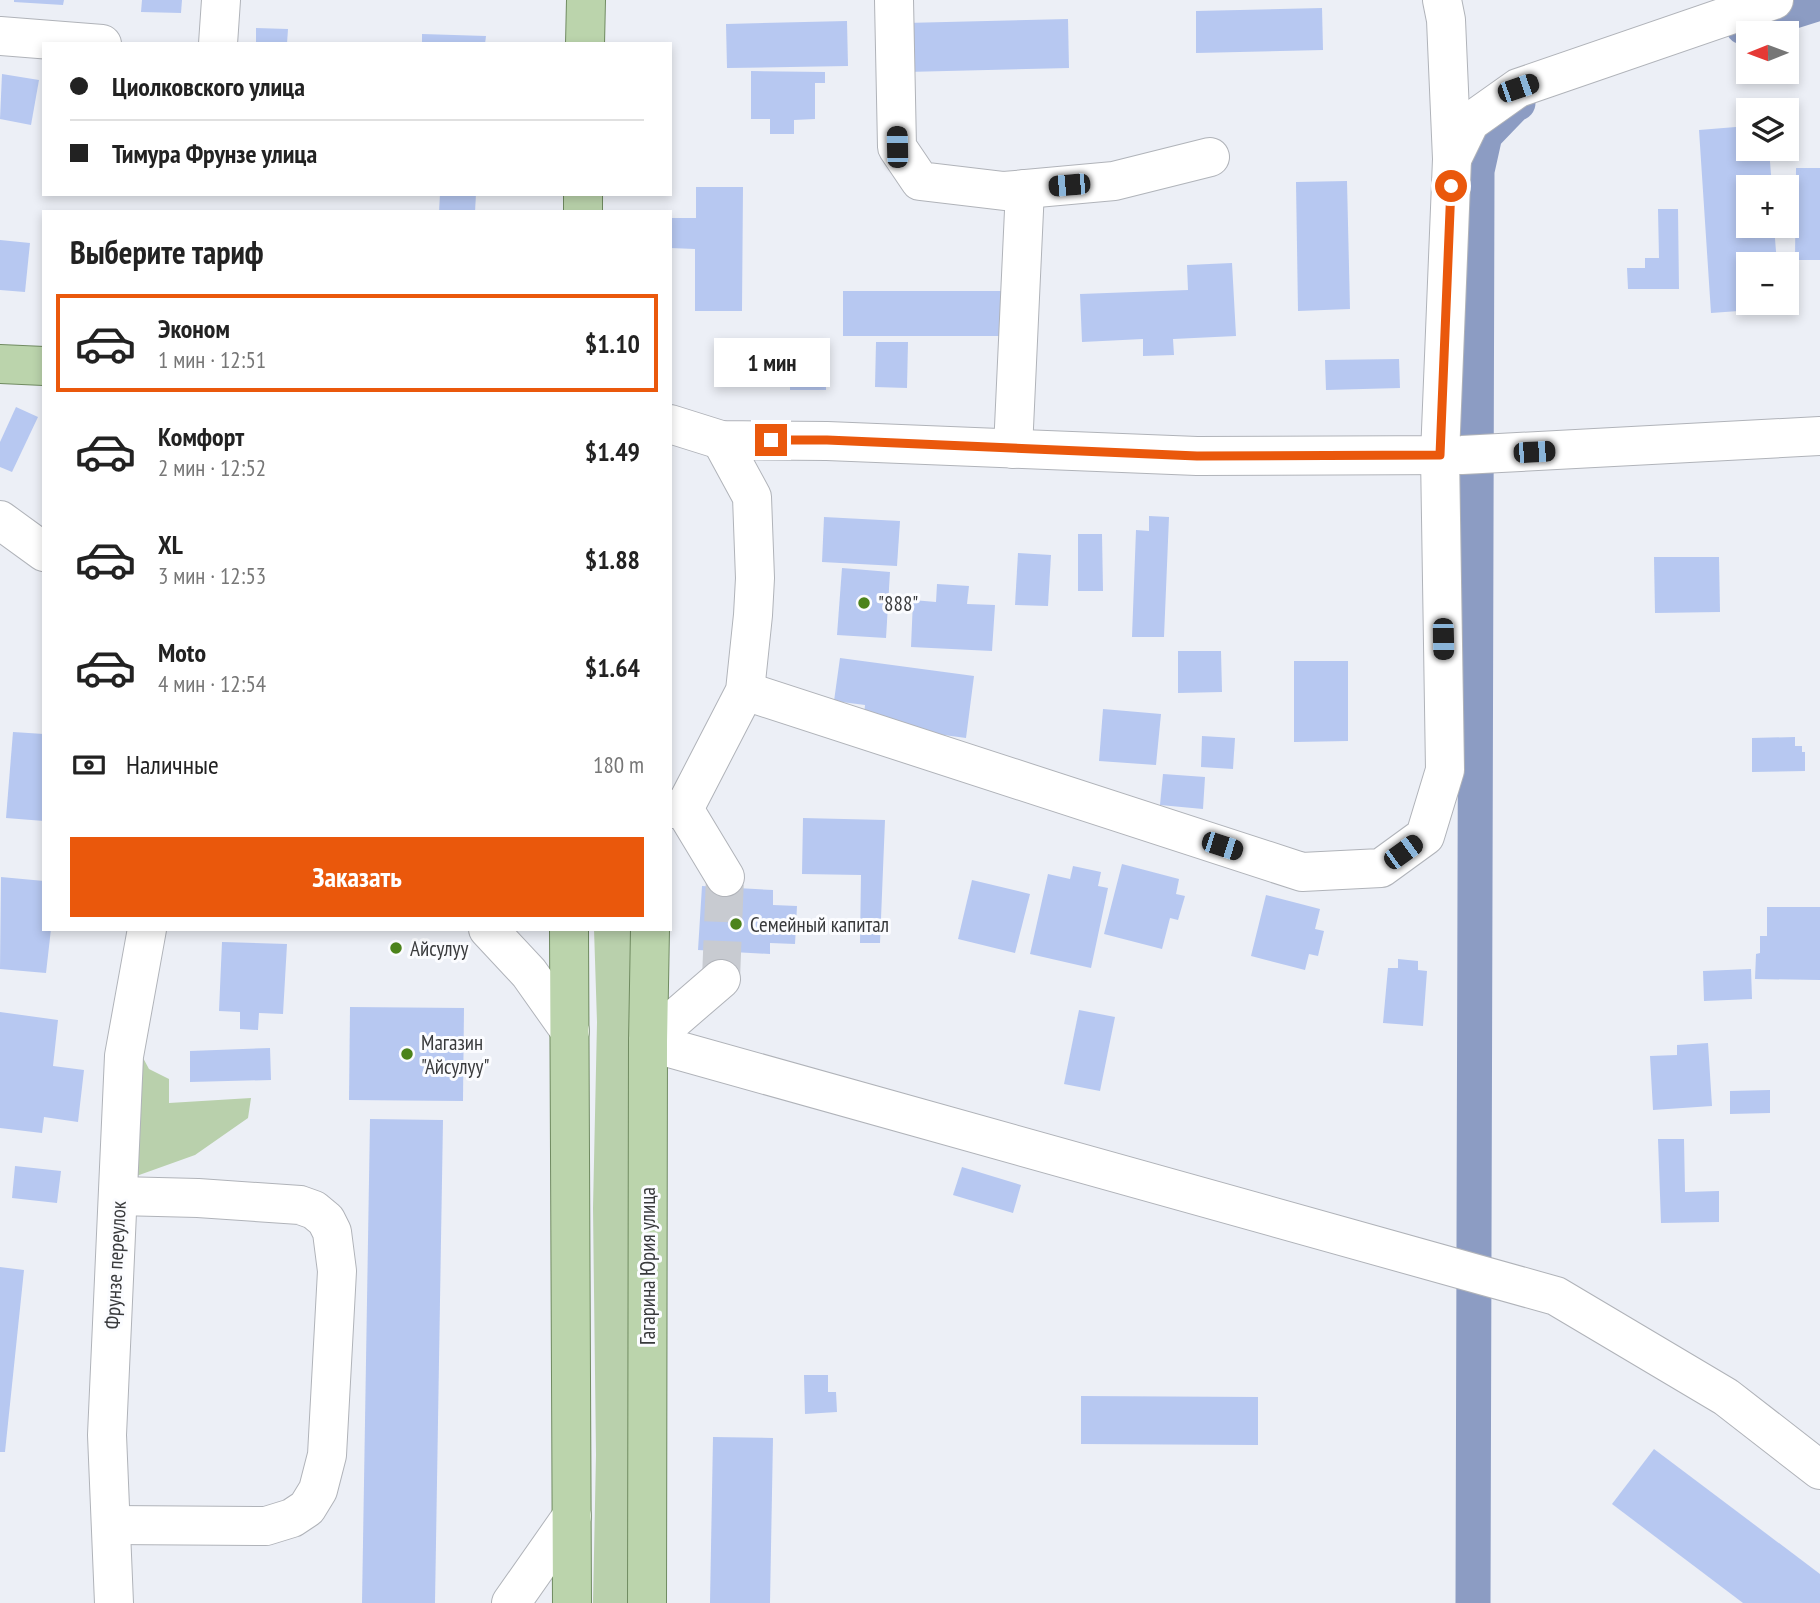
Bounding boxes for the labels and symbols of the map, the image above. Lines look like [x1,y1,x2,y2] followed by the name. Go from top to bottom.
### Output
[1736,21,1799,84] north arrow
[1495,71,1542,105] car
[887,126,908,168] car
[1435,170,1467,202] route start
[1048,173,1091,197] car
[713,338,829,388] callout: 1 мин
[755,424,787,456] route end
[1513,440,1556,464] car
[878,590,918,617] place label: "888"
[856,595,872,611] marker: "888"
[1433,618,1454,660] car
[1199,830,1246,862] car
[1380,831,1427,873] car
[750,911,889,938] place label: Семейный капитал
[728,916,744,932] marker: Семейный капитал
[410,935,469,962] place label: Айсулуу
[388,940,404,956] marker: Айсулуу
[421,1029,489,1080] place label: Магазин "Айсулуу"
[399,1046,415,1062] marker: Магазин "Айсулуу"
[634,1187,661,1345] street label: Гагарина Юрия улица
[98,1200,132,1330] street label: Фрунзе переулок

